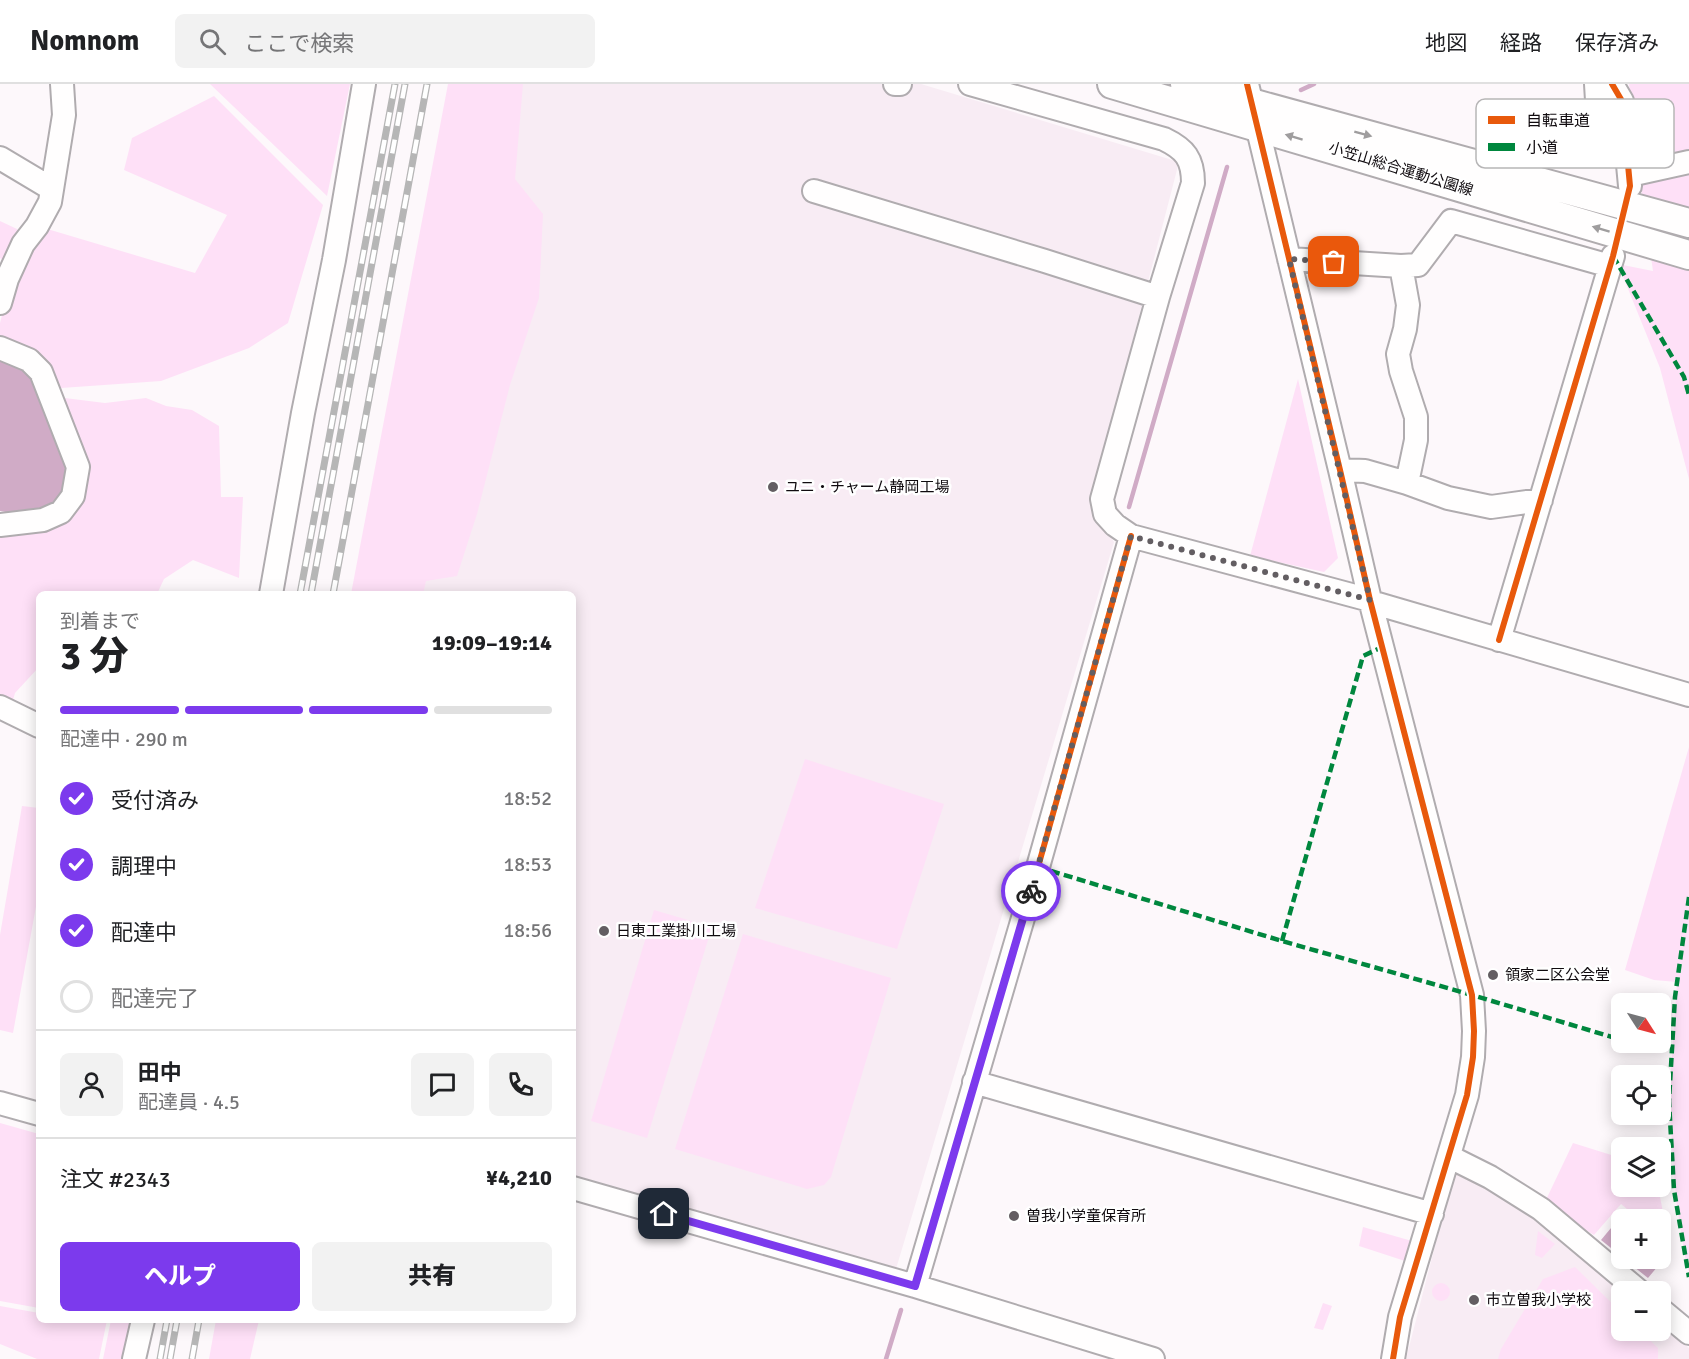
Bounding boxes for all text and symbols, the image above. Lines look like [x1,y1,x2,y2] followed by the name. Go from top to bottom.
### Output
[175,14,595,68] search box
[30,24,139,58] text: Nomnom
[196,25,229,58] icon: search
[244,30,354,57] text: ここで検索
[1425,30,1467,56] text: 地図
[1500,30,1542,56] text: 経路
[1575,30,1659,56] text: 保存済み
[1476,99,1674,168] legend
[1526,111,1590,131] text: 自転車道
[1354,130,1372,139] one-way arrow
[1285,132,1303,141] one-way arrow
[1327,138,1475,200] street label: 小笠山総合運動公園線
[1526,138,1558,158] text: 小道
[1592,224,1610,233] one-way arrow
[1308,236,1359,287] pin
[1317,245,1350,278] icon: bag
[785,478,949,496] place label: ユニ・チャーム静岡工場
[766,480,780,494] marker: ユニ・チャーム静岡工場
[60,609,140,634] text: 到着まで
[432,629,552,656] text: 19:09–19:14
[60,632,129,680] text: 3 分
[60,727,188,752] text: 配達中 · 290 m
[60,782,93,815] icon: check
[503,786,552,811] text: 18:52
[111,787,199,814] text: 受付済み
[60,848,93,881] icon: check
[503,852,552,877] text: 18:53
[111,853,177,880] text: 調理中
[1001,861,1061,921] courier
[1015,875,1048,908] icon: bike
[60,914,93,947] icon: check
[503,918,552,943] text: 18:56
[111,919,177,946] text: 配達中
[616,922,736,940] place label: 日東工業掛川工場
[597,924,611,938] marker: 日東工業掛川工場
[1505,966,1610,984] place label: 領家二区公会堂
[1486,968,1500,982] marker: 領家二区公会堂
[111,985,199,1012] text: 配達完了
[1611,993,1671,1053] north arrow
[1611,993,1671,1341] map controls
[60,1053,123,1116] button: person
[411,1053,474,1116] button: chat
[489,1053,552,1116] button: phone
[138,1059,182,1086] text: 田中
[1611,1065,1671,1125] button: locate
[138,1090,240,1115] text: 配達員 · 4.5
[1611,1137,1671,1197] button: layers
[486,1164,552,1191] text: ¥4,210
[60,1166,171,1193] text: 注文 #2343
[638,1188,689,1239] pin
[647,1197,680,1230] icon: home
[1026,1207,1146,1225] place label: 曽我小学童保育所
[1007,1209,1021,1223] marker: 曽我小学童保育所
[1611,1209,1671,1269] button: +
[60,1242,300,1311] button: ヘルプ
[312,1242,552,1311] button: 共有
[1611,1281,1671,1341] button: −
[1486,1291,1591,1309] place label: 市立曽我小学校
[1467,1293,1481,1307] marker: 市立曽我小学校

